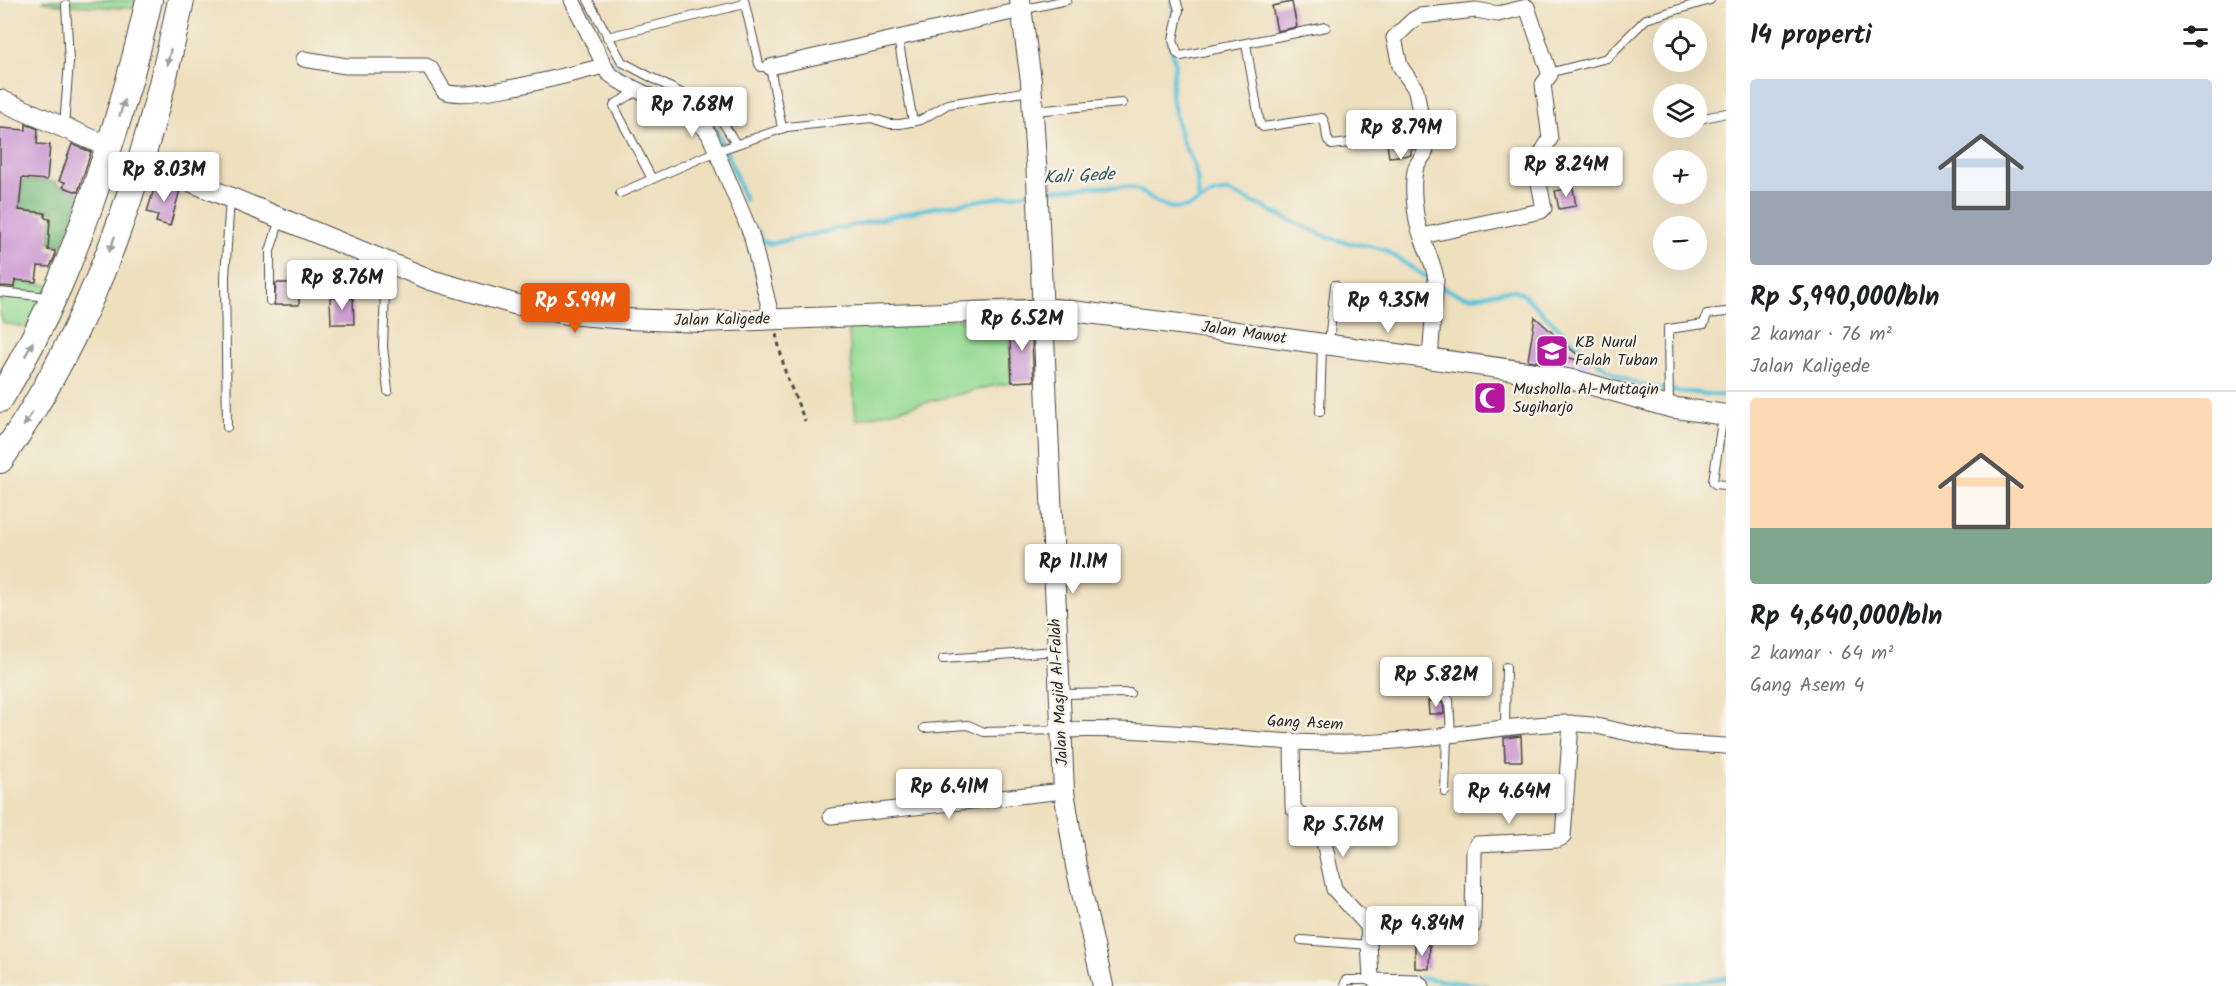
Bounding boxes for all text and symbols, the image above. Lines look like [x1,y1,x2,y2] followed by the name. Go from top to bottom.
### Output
[1750,15,1872,57] text: 14 properti
[1653,18,1707,270] map controls
[1653,18,1707,72] button: locate
[2179,20,2212,53] icon: filters
[164,48,173,67] one-way arrow
[1653,84,1707,138] button: layers
[630,87,754,138] pin: Rp 7.68M
[651,90,733,122] text: Rp 7.68M
[118,99,127,117] one-way arrow
[1339,110,1463,161] pin: Rp 8.79M
[1360,113,1442,145] text: Rp 8.79M
[1927,118,2035,226] icon: home
[1504,147,1628,198] pin: Rp 8.24M
[1524,150,1608,182] text: Rp 8.24M
[1653,150,1707,204] button: +
[102,152,226,203] pin: Rp 8.03M
[122,155,206,187] text: Rp 8.03M
[1043,161,1117,193] water label: Kali Gede
[1653,216,1707,270] button: −
[107,235,117,253] one-way arrow
[280,260,404,311] pin: Rp 8.76M
[301,263,383,295] text: Rp 8.76M
[1750,277,1939,319] text: Rp 5,990,000/bln
[513,283,637,334] pin: Rp 5.99M
[1326,283,1450,334] pin: Rp 9.35M
[535,286,615,318] text: Rp 5.99M
[1347,286,1429,318] text: Rp 9.35M
[960,301,1084,352] pin: Rp 6.52M
[981,304,1063,336] text: Rp 6.52M
[674,307,770,333] street label: Jalan Kaligede
[1200,315,1289,351] street label: Jalan Mawot
[1750,319,1892,351] text: 2 kamar · 76 m²
[1575,330,1658,373] place label: KB Nurul Falah Tuban
[1534,333,1570,369] school or university icon: KB Nurul Falah Tuban
[24,340,34,358] one-way arrow
[1750,351,1870,383] text: Jalan Kaligede
[1513,377,1659,420] place label: Musholla Al-Muttaqin Sugiharjo
[1472,380,1508,416] mosque icon: Musholla Al-Muttaqin Sugiharjo
[23,411,34,427] one-way arrow
[1927,437,2035,545] icon: home
[1011,544,1135,595] pin: Rp 11.1M
[1039,547,1107,579] text: Rp 11.1M
[1750,596,1942,638] text: Rp 4,640,000/bln
[1043,618,1075,766] street label: Jalan Masjid Al-Falah
[1750,638,1893,670] text: 2 kamar · 64 m²
[1374,657,1498,708] pin: Rp 5.82M
[1394,660,1478,692] text: Rp 5.82M
[1750,670,1864,702] text: Gang Asem 4
[1266,709,1344,737] street label: Gang Asem
[887,769,1011,820] pin: Rp 6.41M
[910,772,988,804] text: Rp 6.41M
[1447,774,1571,825] pin: Rp 4.64M
[1468,777,1550,809] text: Rp 4.64M
[1281,807,1405,858] pin: Rp 5.76M
[1303,810,1383,842] text: Rp 5.76M
[1360,906,1484,957] pin: Rp 4.84M
[1380,909,1464,941] text: Rp 4.84M

